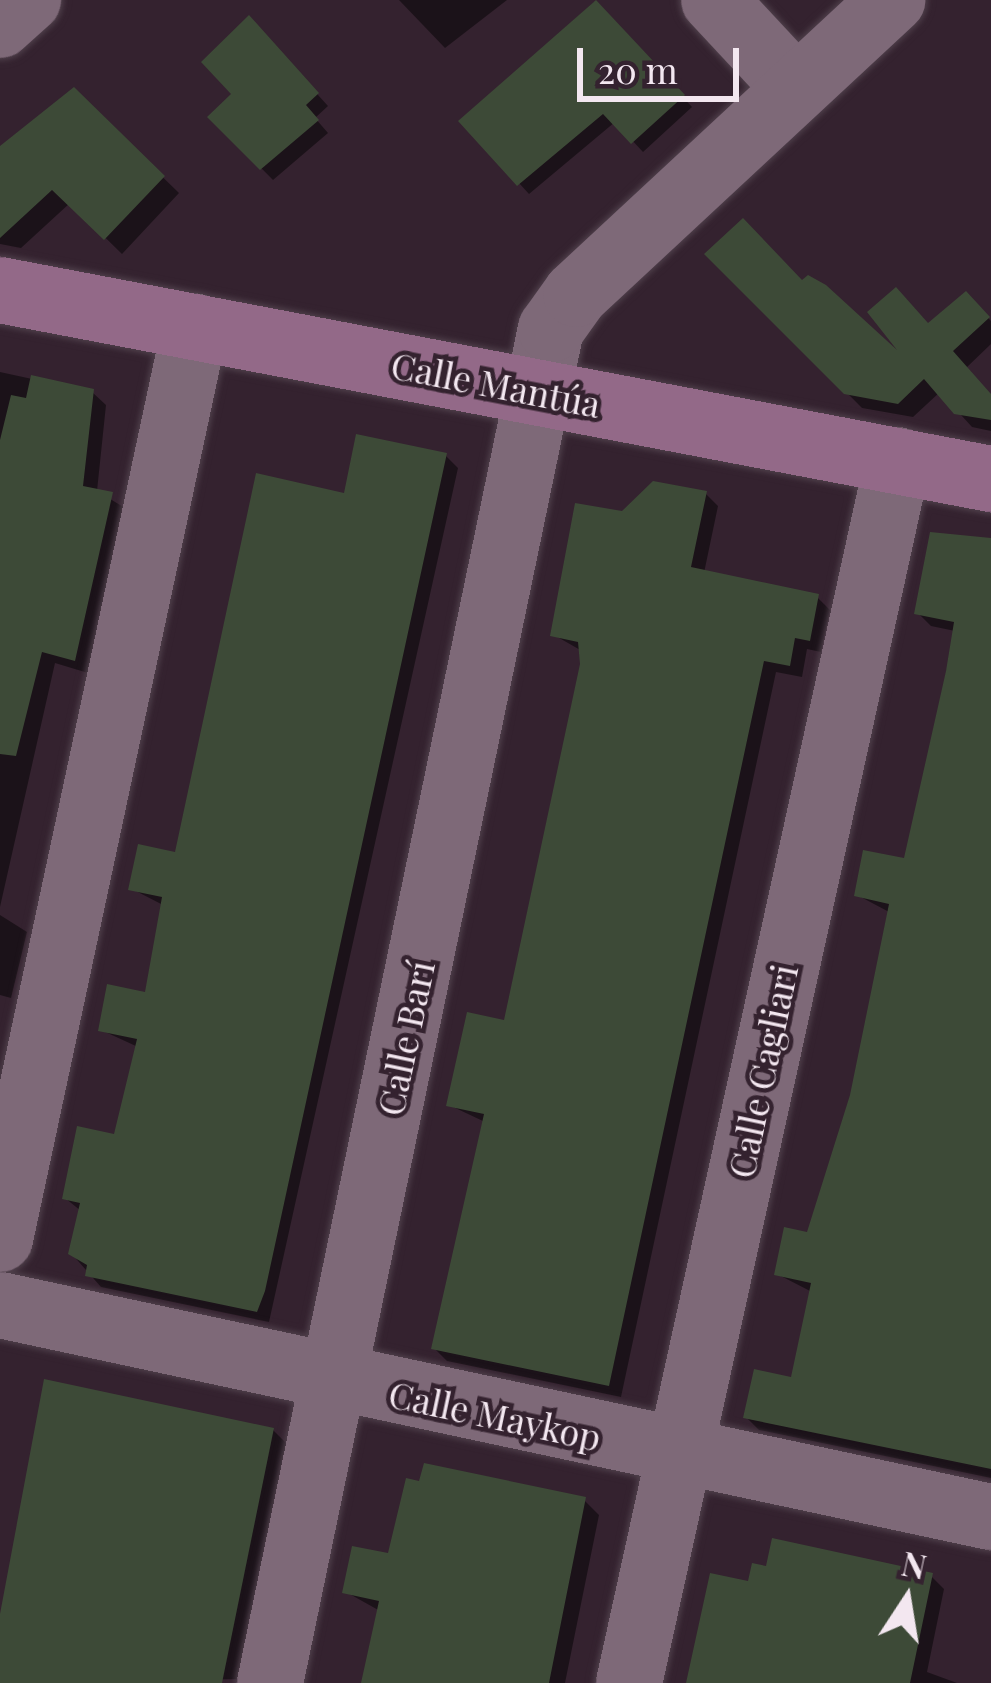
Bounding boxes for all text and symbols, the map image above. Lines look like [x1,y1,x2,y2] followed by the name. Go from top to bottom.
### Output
[583,24,745,98] scale bar
[598,45,678,93] text: 20 m
[388,343,604,425] street label: Calle Mantúa
[368,957,442,1119] street label: Calle Barí
[718,960,806,1182] street label: Calle Cagliari
[385,1371,605,1459] street label: Calle Maykop
[847,1539,967,1659] north arrow
[898,1540,931,1588] text: N

